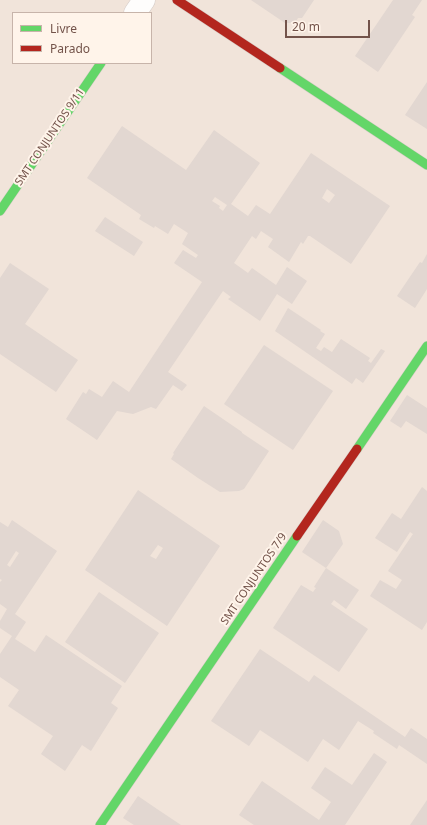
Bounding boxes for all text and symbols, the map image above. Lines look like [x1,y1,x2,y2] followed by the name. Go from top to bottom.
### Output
[12,12,152,64] legend
[287,12,372,38] scale bar
[292,18,320,35] text: 20 m
[50,20,77,37] text: Livre
[50,40,90,57] text: Parado
[13,86,87,188] street label: SMT CONJUNTOS 9/11
[218,530,290,628] street label: SMT CONJUNTOS 7/9

